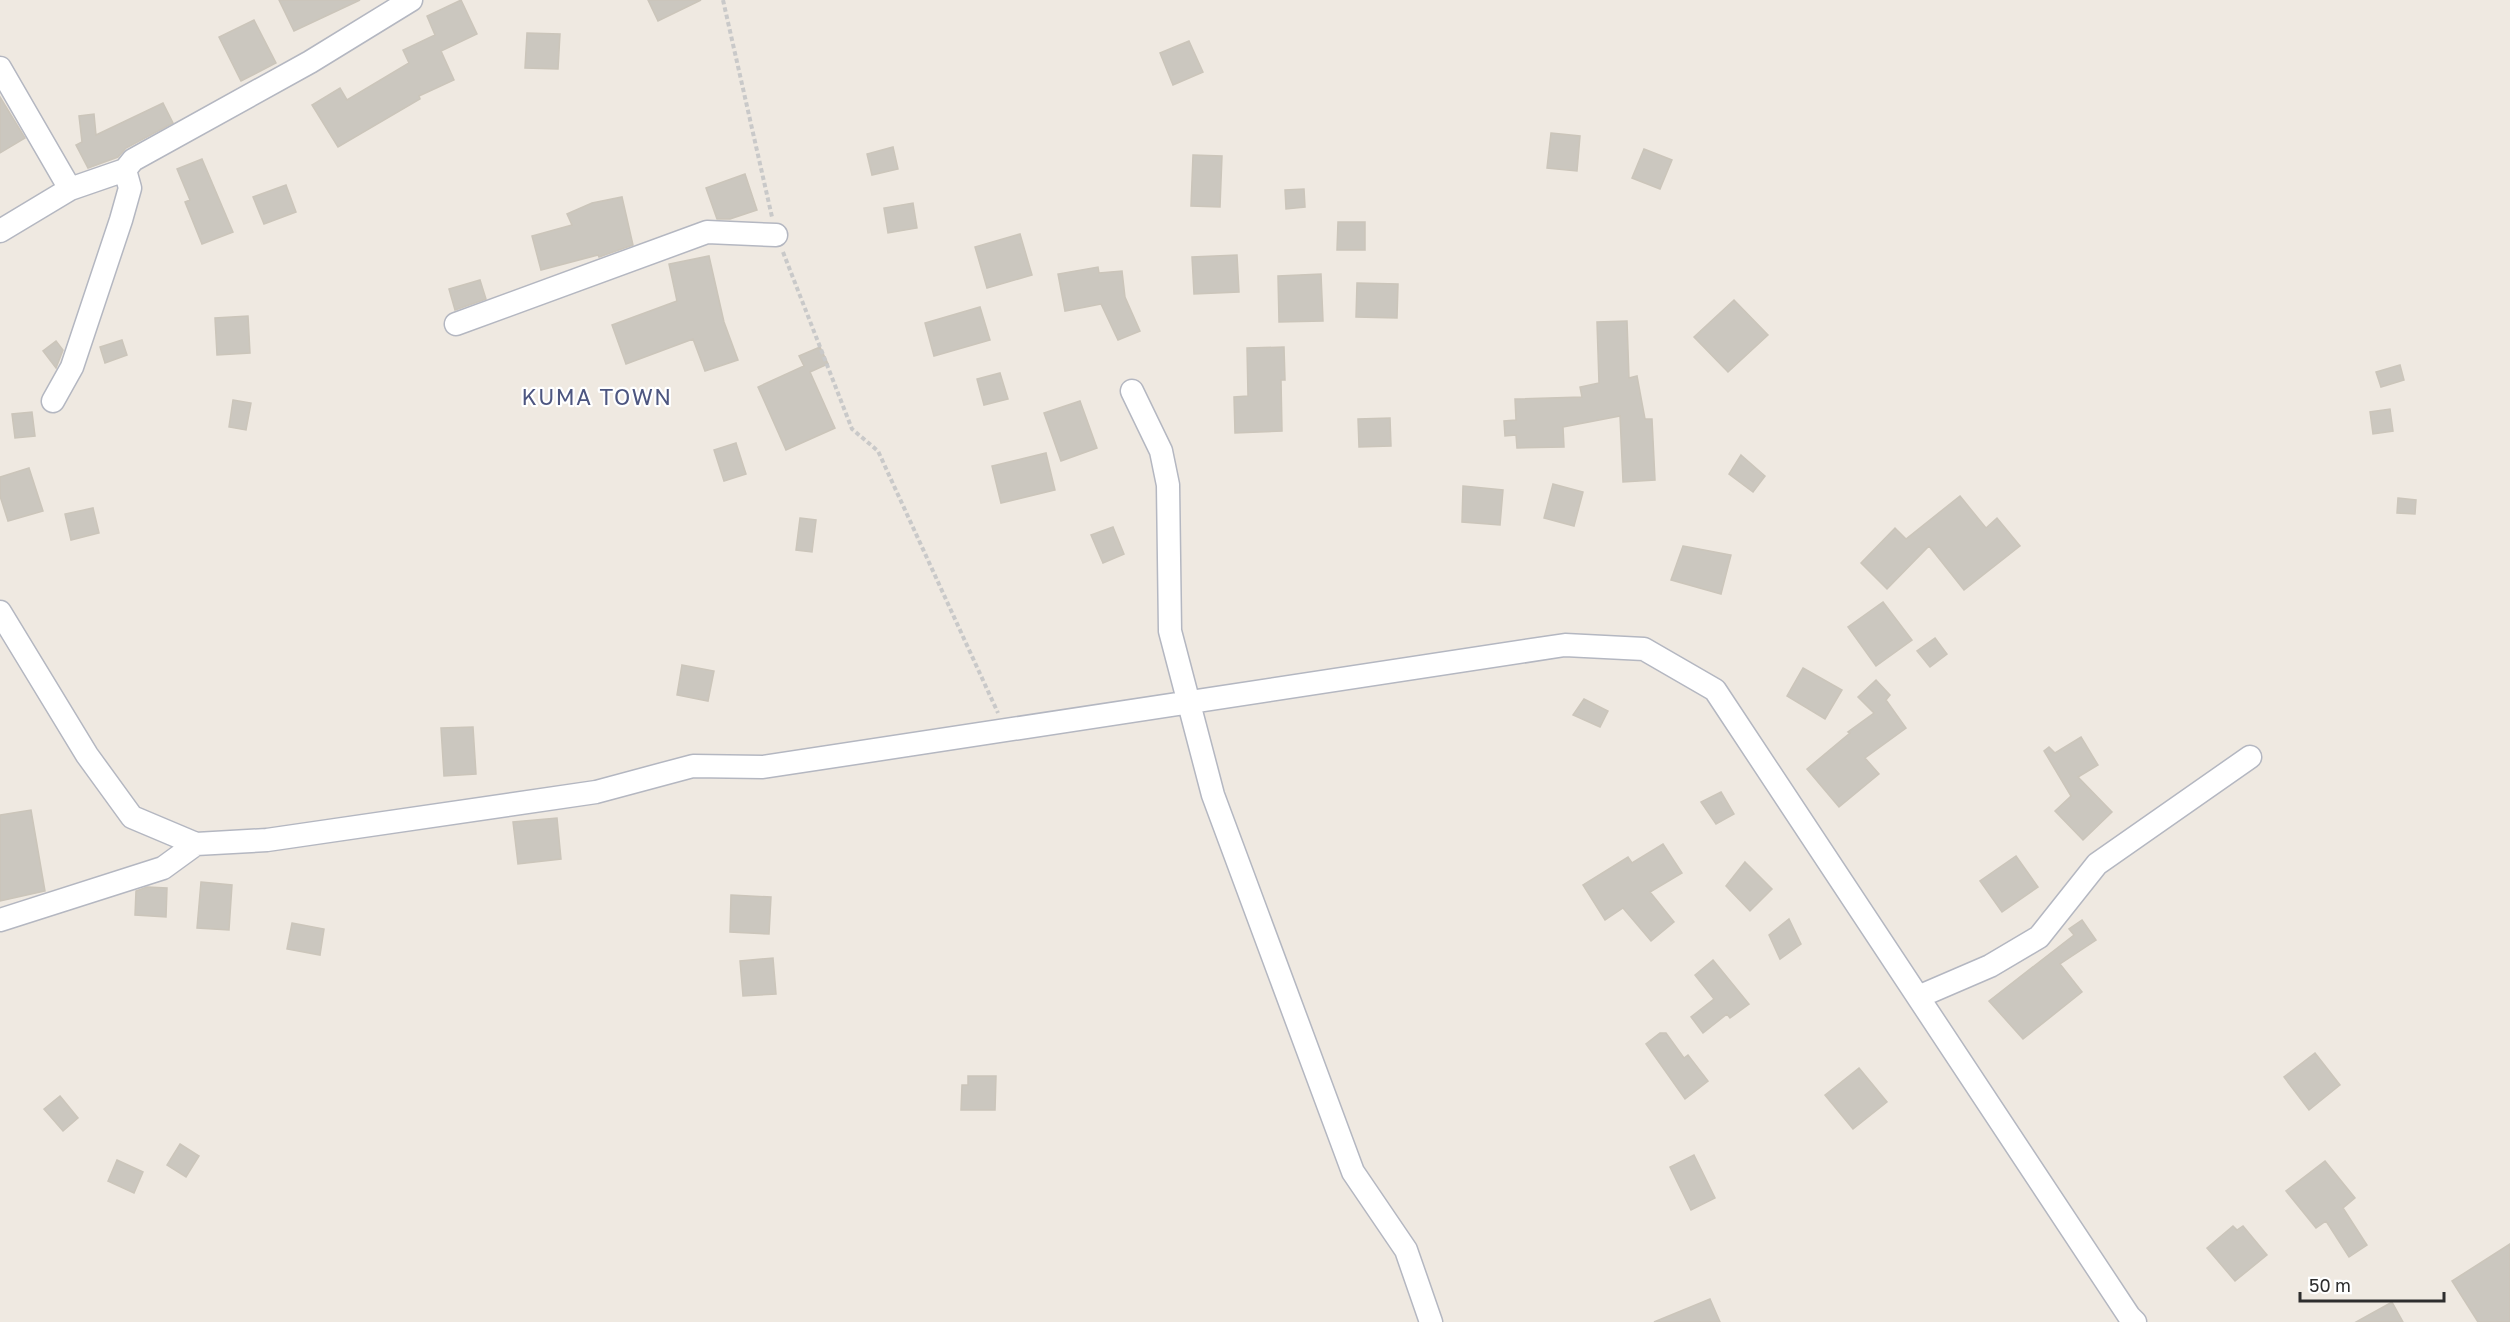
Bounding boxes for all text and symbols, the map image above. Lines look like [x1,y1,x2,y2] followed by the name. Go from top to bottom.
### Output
[521,383,673,410] district label: KUMA TOWN
[2300,1265,2444,1303] scale bar
[2309,1274,2351,1296] text: 50 m

